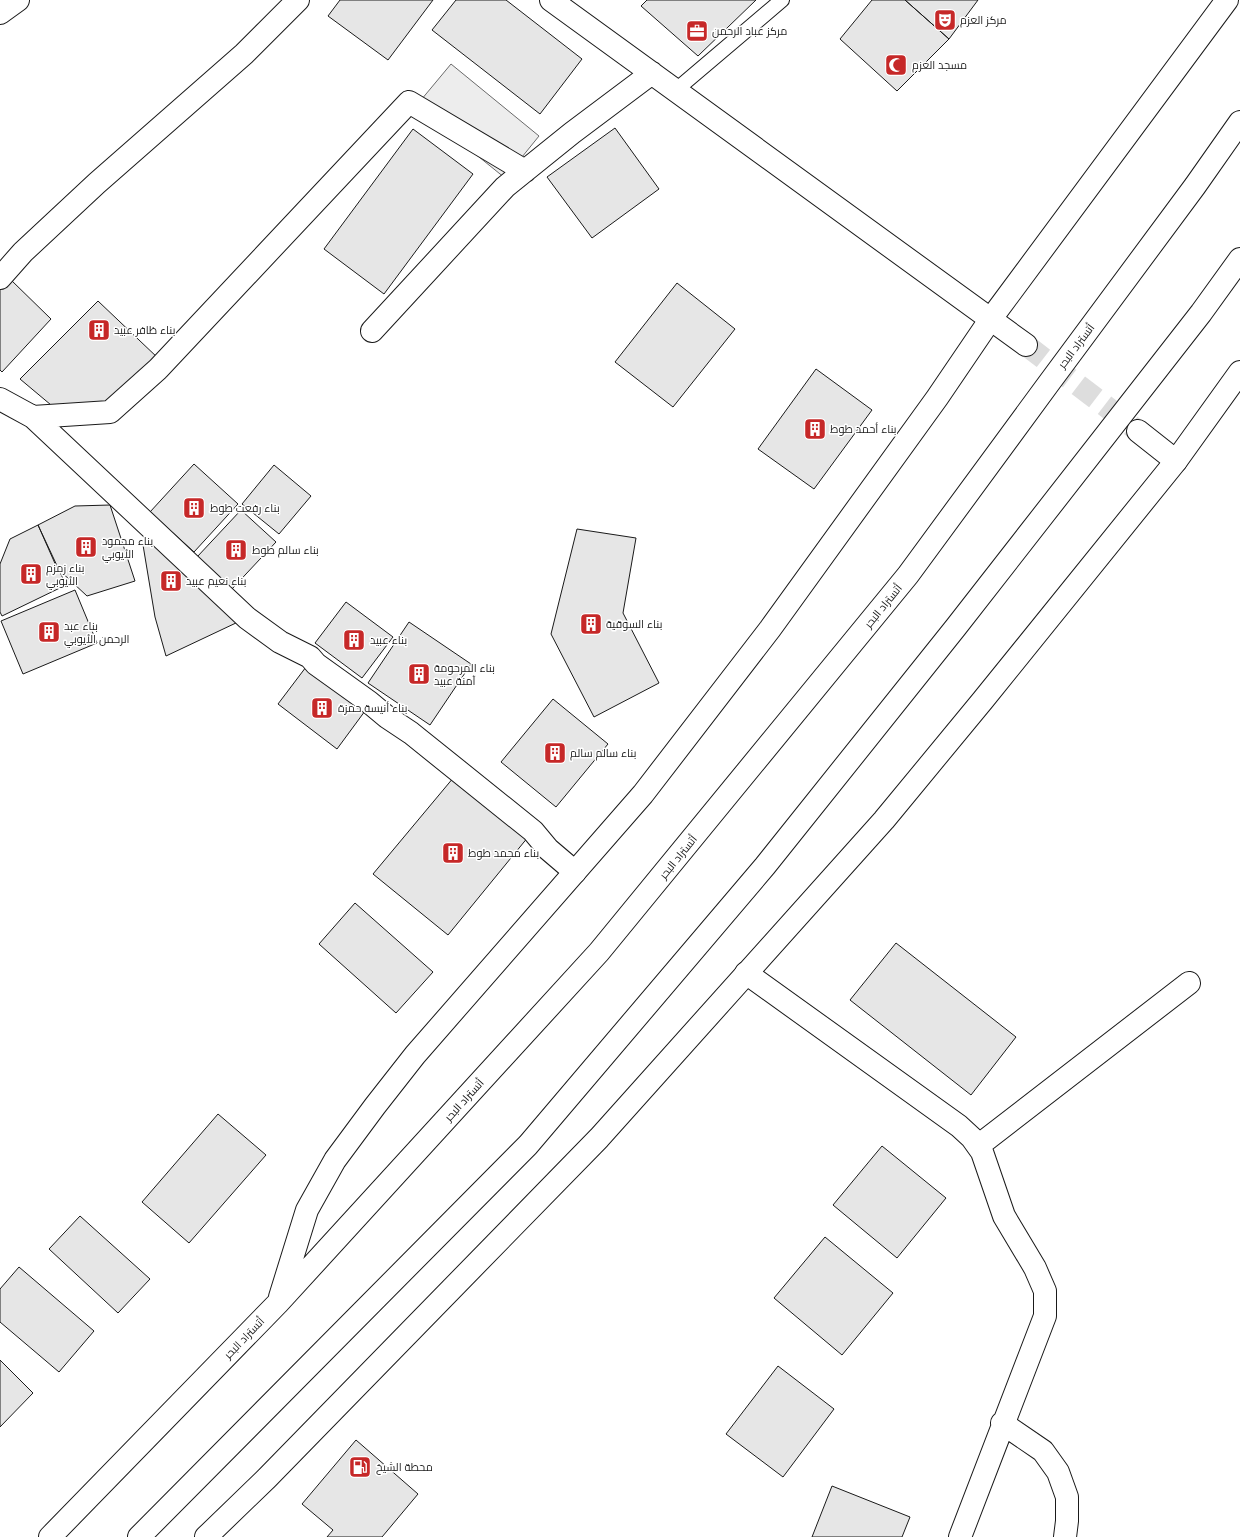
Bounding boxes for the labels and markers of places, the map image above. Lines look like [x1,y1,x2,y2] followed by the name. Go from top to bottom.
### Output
[932,7,958,33] theatre icon: مركز العزم
[960,13,1007,28] place label: مركز العزم
[684,18,710,44] office icon: مركز عباد الرحمن
[712,24,787,38] place label: مركز عباد الرحمن
[883,52,909,78] mosque icon: مسجد العزم
[912,58,967,73] place label: مسجد العزم
[86,317,112,343] building icon: بناء ظافر عبيد
[114,323,176,337] place label: بناء ظافر عبيد
[802,416,828,442] building icon: بناء أحمد طوط
[830,422,897,436] place label: بناء أحمد طوط
[181,495,207,521] building icon: بناء رفعت طوط
[210,501,280,515] place label: بناء رفعت طوط
[73,534,99,560] building icon: بناء محمود الأيوبي
[102,534,153,563] place label: بناء محمود الأيوبي
[223,537,249,563] building icon: بناء سالم طوط
[252,543,319,558] place label: بناء سالم طوط
[18,561,44,587] building icon: بناء زمزم الأيوبي
[46,561,85,590] place label: بناء زمزم الأيوبي
[158,568,184,594] building icon: بناء نعيم عبيد
[186,574,247,589] place label: بناء نعيم عبيد
[578,611,604,637] building icon: بناء السوقية
[606,617,662,631] place label: بناء السوقية
[36,619,62,645] building icon: بناء عبد الرحمن الأيوبي
[64,619,129,648] place label: بناء عبد الرحمن الأيوبي
[341,627,367,653] building icon: بناء عبيد
[370,633,407,647] place label: بناء عبيد
[406,661,432,687] building icon: بناء المرحومة آمنة عبيد
[434,661,495,688] place label: بناء المرحومة آمنة عبيد
[309,695,335,721] building icon: بناء أنيسة حمزة
[338,701,408,715] place label: بناء أنيسة حمزة
[542,740,568,766] building icon: بناء سالم سالم
[570,746,637,761] place label: بناء سالم سالم
[440,840,466,866] building icon: بناء محمد طوط
[468,846,539,860] place label: بناء محمد طوط
[347,1454,373,1480] fuel station icon: محطة الشيخ
[376,1460,433,1475] place label: محطة الشيخ

